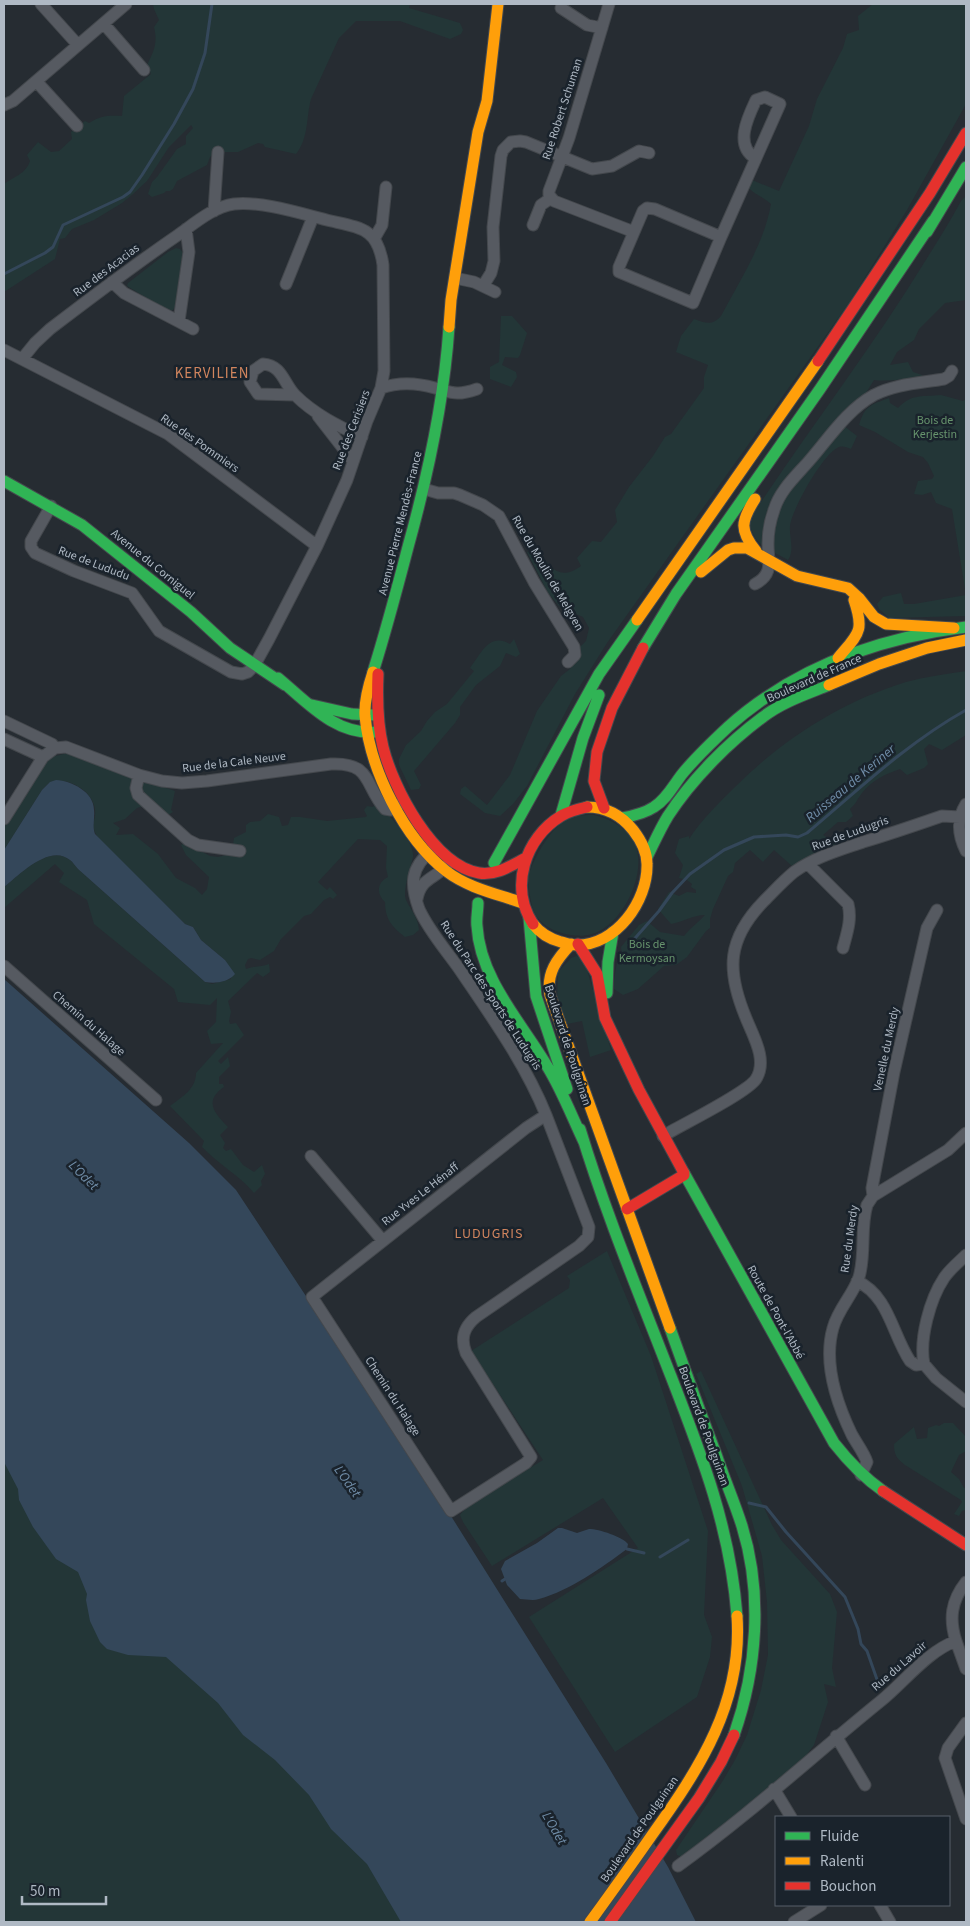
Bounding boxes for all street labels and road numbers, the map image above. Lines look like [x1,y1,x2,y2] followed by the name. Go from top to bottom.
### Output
[538,56,587,162] street label: Rue Robert Schuman
[70,240,143,301] street label: Rue des Acacias
[328,388,375,473] street label: Rue des Cerisiers
[157,410,243,477] street label: Rue des Pommiers
[374,449,427,597] street label: Avenue Pierre Mendès-France
[507,512,588,634] street label: Rue du Moulin de Melgven
[107,525,198,604] street label: Avenue du Corniguel
[56,542,132,585] street label: Rue de Lududu
[764,650,864,707] street label: Boulevard de France
[181,748,287,777] street label: Rue de la Cale Neuve
[810,812,891,855] street label: Rue de Ludugris
[436,917,545,1073] street label: Rue du Parc des Sports de Ludugris
[540,983,595,1108] street label: Boulevard de Poulguinan
[49,987,129,1060] street label: Chemin du Halage
[869,1005,904,1093] street label: Venelle du Merdy
[378,1158,463,1230] street label: Rue Yves Le Hénaff
[836,1204,863,1274] street label: Rue du Merdy
[743,1262,809,1362] street label: Route de Pont-l'Abbé
[361,1353,425,1439] street label: Chemin du Halage
[674,1364,733,1488] street label: Boulevard de Poulguinan
[868,1637,931,1695] street label: Rue du Lavoir
[596,1773,683,1886] street label: Boulevard de Poulguinan

